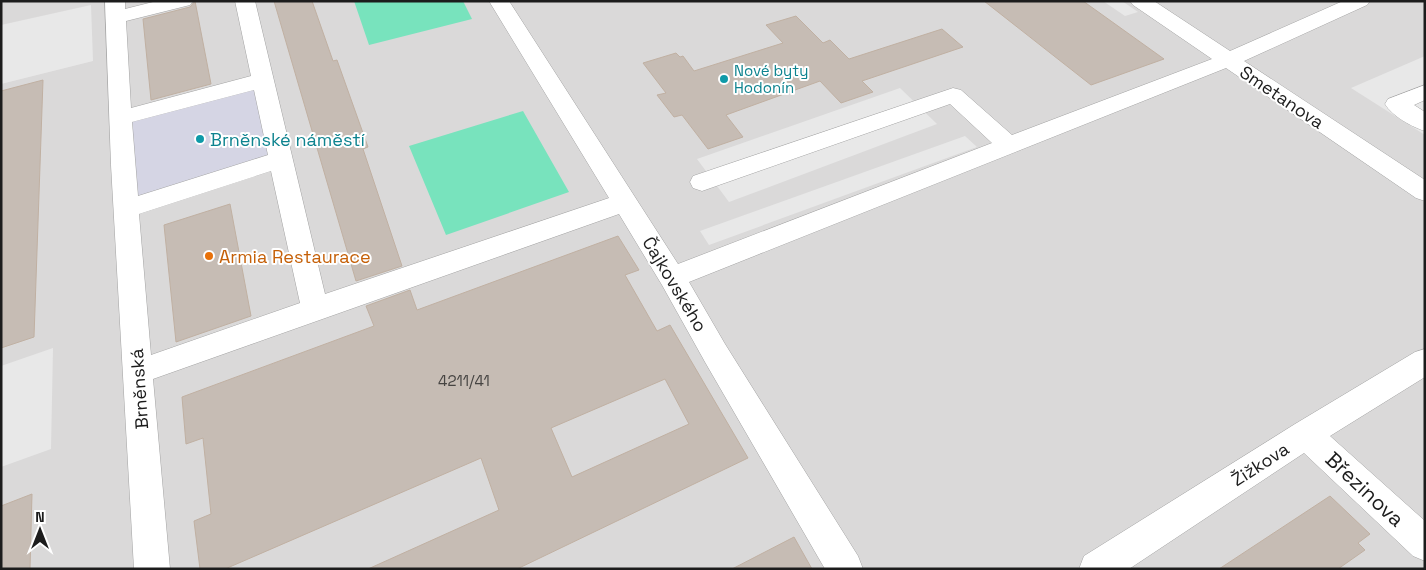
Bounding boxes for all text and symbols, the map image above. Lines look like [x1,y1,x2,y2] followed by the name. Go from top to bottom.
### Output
[1235,60,1329,134] street label: Smetanova
[734,61,808,97] place label: Nové byty Hodonín
[718,73,730,85] marker: Nové byty Hodonín
[210,128,365,151] place label: Brněnské náměstí
[194,133,206,145] marker: Brněnské náměstí
[638,232,712,336] street label: Čajkovského
[219,245,371,268] place label: Armia Restaurace
[203,250,215,262] marker: Armia Restaurace
[125,348,153,430] street label: Brněnská
[438,371,490,390] house number: 4211/41
[1227,437,1293,491] street label: Žižkova
[1320,446,1410,532] street label: Březinova
[15,505,65,555] north arrow
[35,508,45,526] text: N

